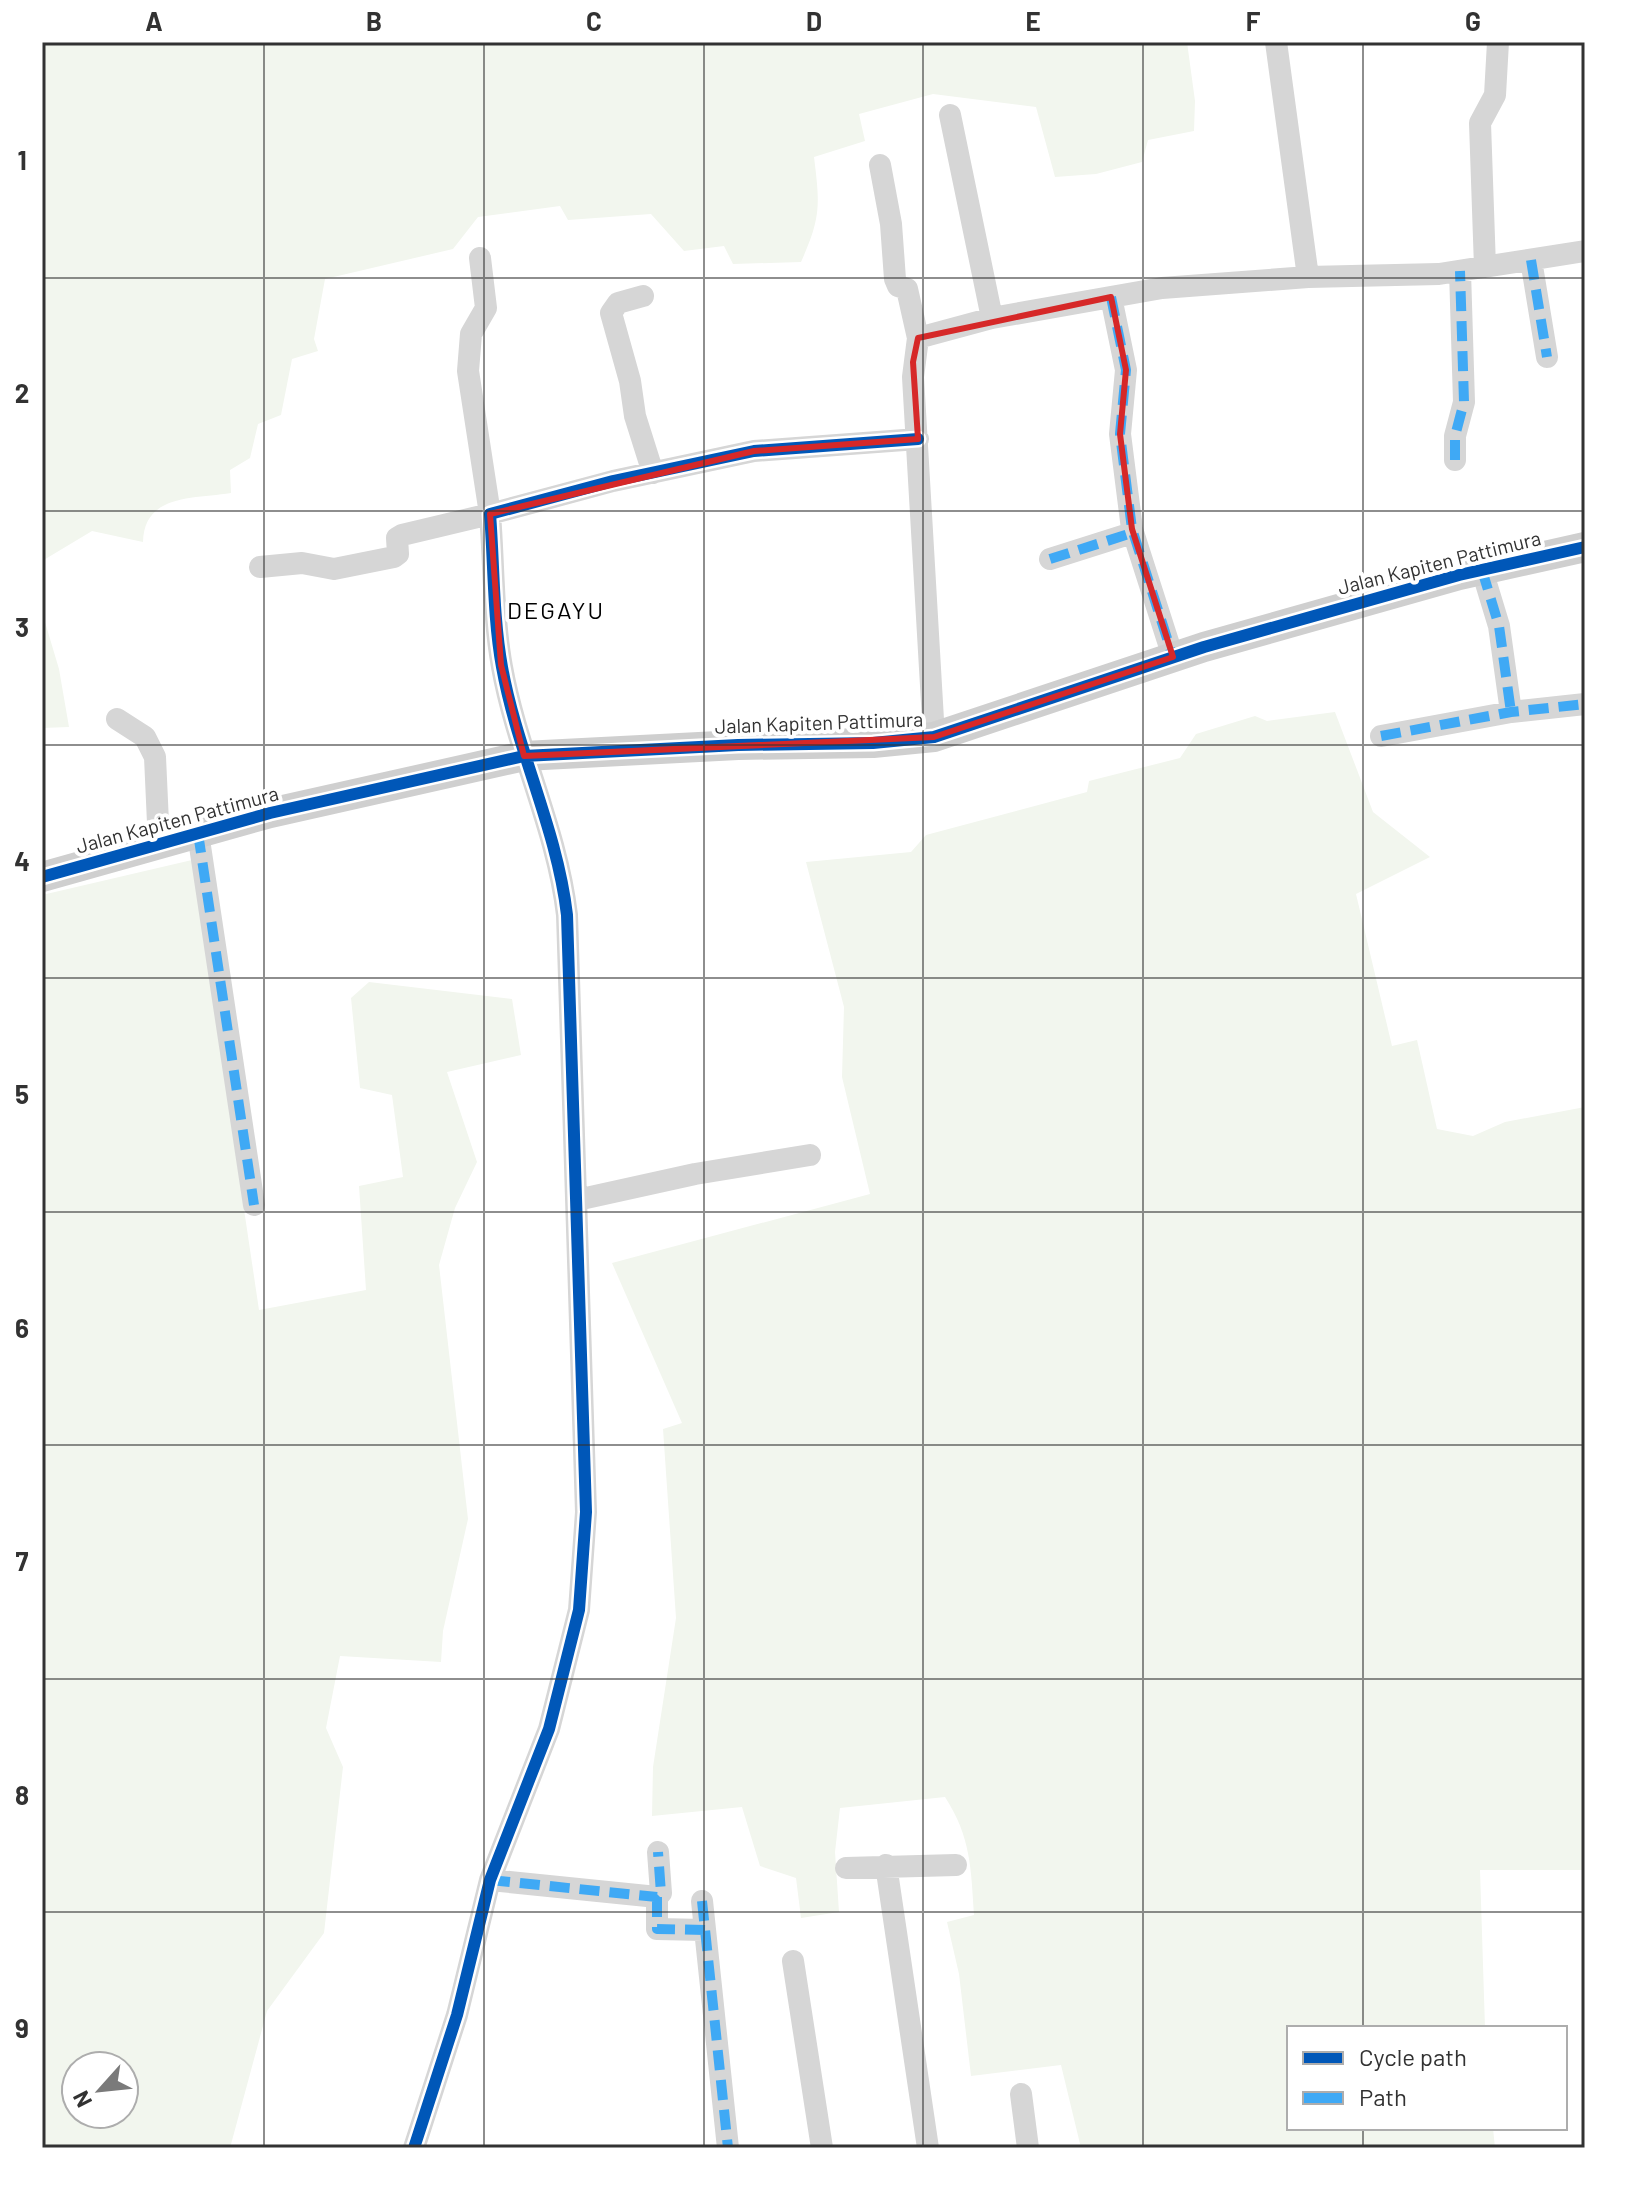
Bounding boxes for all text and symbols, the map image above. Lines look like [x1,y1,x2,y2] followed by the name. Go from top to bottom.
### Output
[145,5,163,36] text: A
[366,5,382,36] text: B
[586,5,602,36] text: C
[806,5,822,36] text: D
[1025,5,1041,36] text: E
[1246,5,1261,36] text: F
[1465,5,1481,36] text: G
[17,144,27,175] text: 1
[15,377,29,408] text: 2
[1335,525,1543,599] street label: Jalan Kapiten Pattimura
[507,595,605,624] district label: DEGAYU
[15,611,29,642] text: 3
[714,706,924,738] street label: Jalan Kapiten Pattimura
[73,780,281,858] street label: Jalan Kapiten Pattimura
[14,845,30,876] text: 4
[15,1078,29,1109] text: 5
[15,1312,29,1343] text: 6
[16,1545,29,1576] text: 7
[15,1779,29,1810] text: 8
[15,2012,29,2043] text: 9
[1287,2026,1567,2130] legend
[1359,2042,1467,2071] text: Cycle path
[60,2050,140,2130] north arrow
[1359,2082,1407,2111] text: Path
[66,2087,96,2112] text: N

